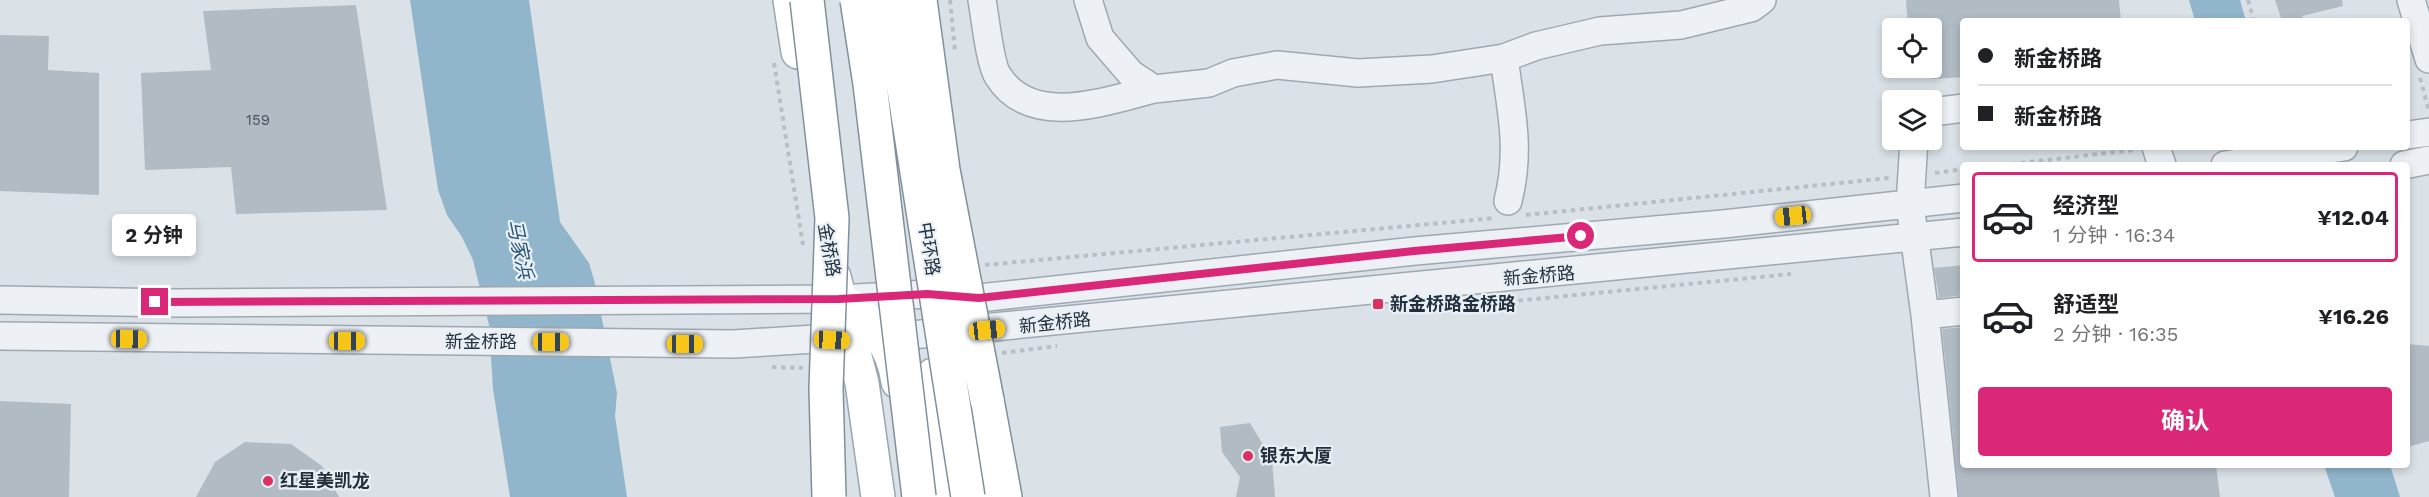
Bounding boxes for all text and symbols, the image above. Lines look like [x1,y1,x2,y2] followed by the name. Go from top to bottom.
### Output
[1882,18,1942,150] map controls
[1882,18,1942,78] button: locate
[2014,46,2102,71] text: 新金桥路
[1882,90,1942,150] button: layers
[2014,104,2102,129] text: 新金桥路
[246,111,270,129] house number: 159
[1981,190,2035,244] icon: car
[2053,193,2119,218] text: 经济型
[1774,205,1812,227] car
[2317,205,2389,230] text: ¥12.04
[113,215,197,257] callout: 2 分钟
[502,217,538,283] water label: 马家浜
[915,221,944,277] street label: 中环路
[814,222,845,278] street label: 金桥路
[1567,222,1594,249] route start
[125,223,183,247] text: 2 分钟
[2053,223,2175,247] text: 1 分钟 · 16:34
[1502,262,1576,289] street label: 新金桥路
[141,288,168,315] route end
[1981,289,2035,343] icon: car
[2053,292,2119,317] text: 舒适型
[1390,293,1516,314] place label: 新金桥路金桥路
[1371,297,1385,311] marker: 新金桥路金桥路
[2318,304,2389,329] text: ¥16.26
[1018,308,1092,337] street label: 新金桥路
[968,319,1006,341] car
[2053,322,2178,346] text: 2 分钟 · 16:35
[111,330,147,348] car
[814,330,850,350] car
[445,331,517,352] street label: 新金桥路
[329,332,365,350] car
[533,333,569,351] car
[667,335,703,353] car
[1978,387,2392,456] button: 确认
[1260,445,1332,466] place label: 银东大厦
[1241,449,1255,463] marker: 银东大厦
[280,470,370,491] place label: 红星美凯龙
[261,474,275,488] marker: 红星美凯龙

